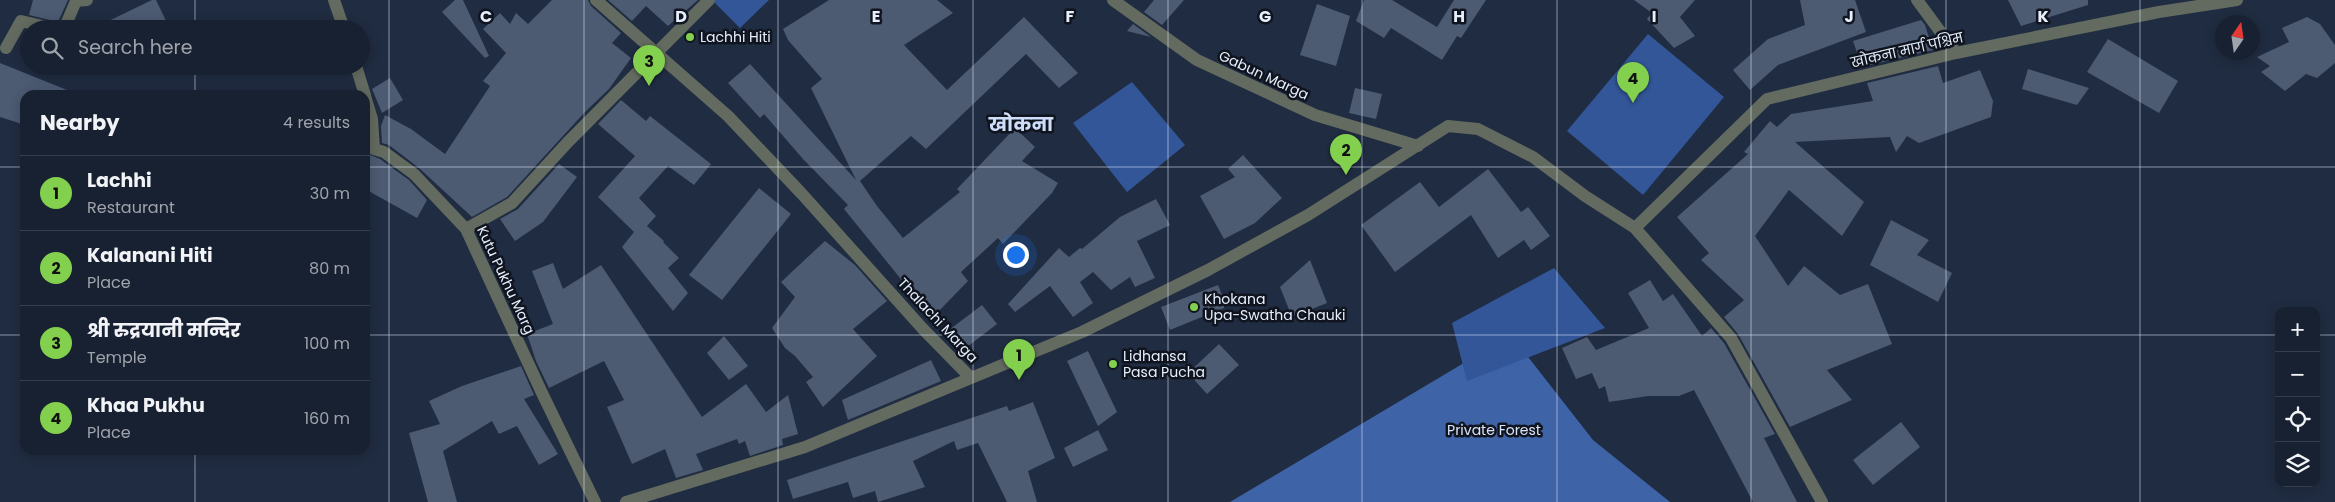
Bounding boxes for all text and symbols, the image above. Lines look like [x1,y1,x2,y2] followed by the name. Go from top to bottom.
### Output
[480,5,492,28] text: C
[675,5,687,28] text: D
[872,5,880,28] text: E
[1066,5,1075,28] text: F
[1259,5,1271,28] text: G
[1453,5,1465,28] text: H
[1652,5,1656,28] text: I
[1844,5,1854,28] text: J
[2037,5,2049,28] text: K
[2215,15,2260,60] north arrow
[20,20,370,75] search box
[700,27,771,47] place label: Lachhi Hiti
[1848,27,1966,73] street label: खोकना मार्ग पश्चिम
[684,31,696,43] marker: Lachhi Hiti
[38,34,66,62] icon: search
[78,34,192,61] text: Search here
[633,45,665,86] pin: 3
[1216,45,1312,105] street label: Gabun Marga
[1617,62,1649,103] pin: 4
[40,108,120,137] text: Nearby
[283,111,350,134] text: 4 results
[988,111,1054,138] district label: खोकना
[1330,134,1362,175] pin: 2
[87,167,152,194] text: Lachhi
[53,182,59,205] text: 1
[310,182,350,205] text: 30 m
[87,196,175,219] text: Restaurant
[472,223,540,337] street label: Kutu Pukhu Marg
[87,242,213,269] text: Kalanani Hiti
[1003,242,1029,268] your location
[51,257,61,280] text: 2
[309,257,350,280] text: 80 m
[87,271,131,294] text: Place
[893,273,983,367] street label: Thalachi Marga
[1204,289,1345,325] place label: Khokana Upa-Swatha Chauki
[1188,301,1200,313] marker: Khokana Upa-Swatha Chauki
[2275,307,2320,487] map controls
[2275,307,2320,352] button: +
[87,317,240,344] text: श्री रुद्रयानी मन्दिर
[51,332,61,355] text: 3
[304,332,350,355] text: 100 m
[1003,339,1035,380] pin: 1
[87,346,147,369] text: Temple
[1123,346,1205,382] place label: Lidhansa Pasa Pucha
[2275,352,2320,397] button: −
[1107,358,1119,370] marker: Lidhansa Pasa Pucha
[87,392,205,419] text: Khaa Pukhu
[2275,397,2320,442] button: locate
[51,407,61,430] text: 4
[304,407,350,430] text: 160 m
[1447,420,1541,440] park label: Private Forest
[87,421,131,444] text: Place
[2275,442,2320,487] button: layers

